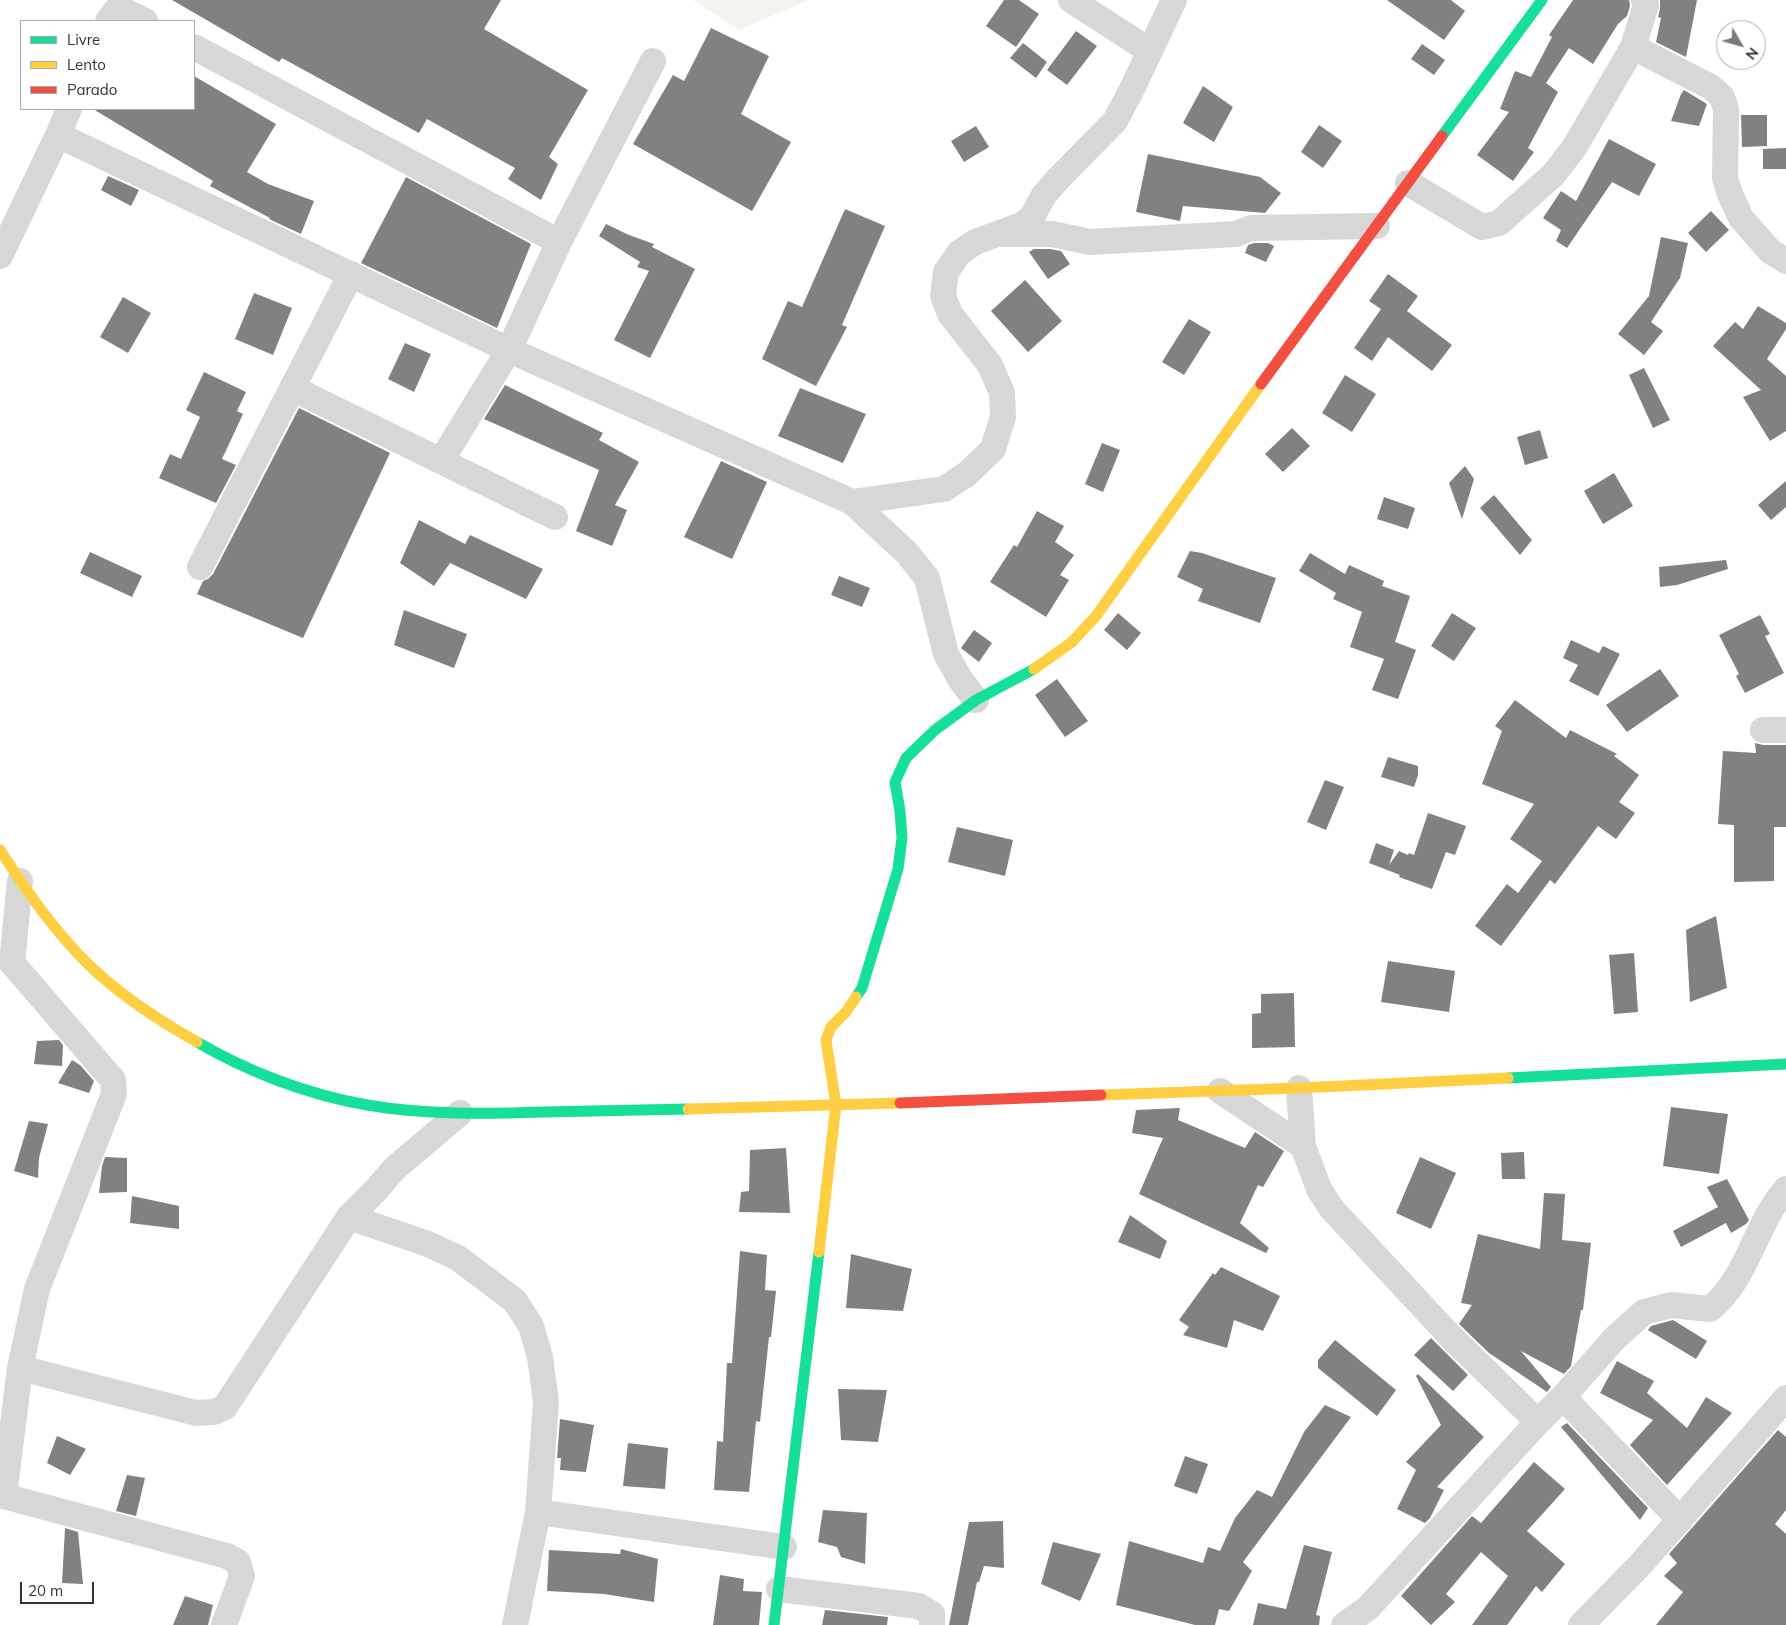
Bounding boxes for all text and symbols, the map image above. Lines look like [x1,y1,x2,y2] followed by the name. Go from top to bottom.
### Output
[20,20,195,110] legend
[1716,20,1766,70] north arrow
[67,30,100,49] text: Livre
[1742,44,1762,63] text: N
[67,55,106,74] text: Lento
[67,80,117,99] text: Parado
[22,1572,96,1604] scale bar
[28,1581,63,1600] text: 20 m

